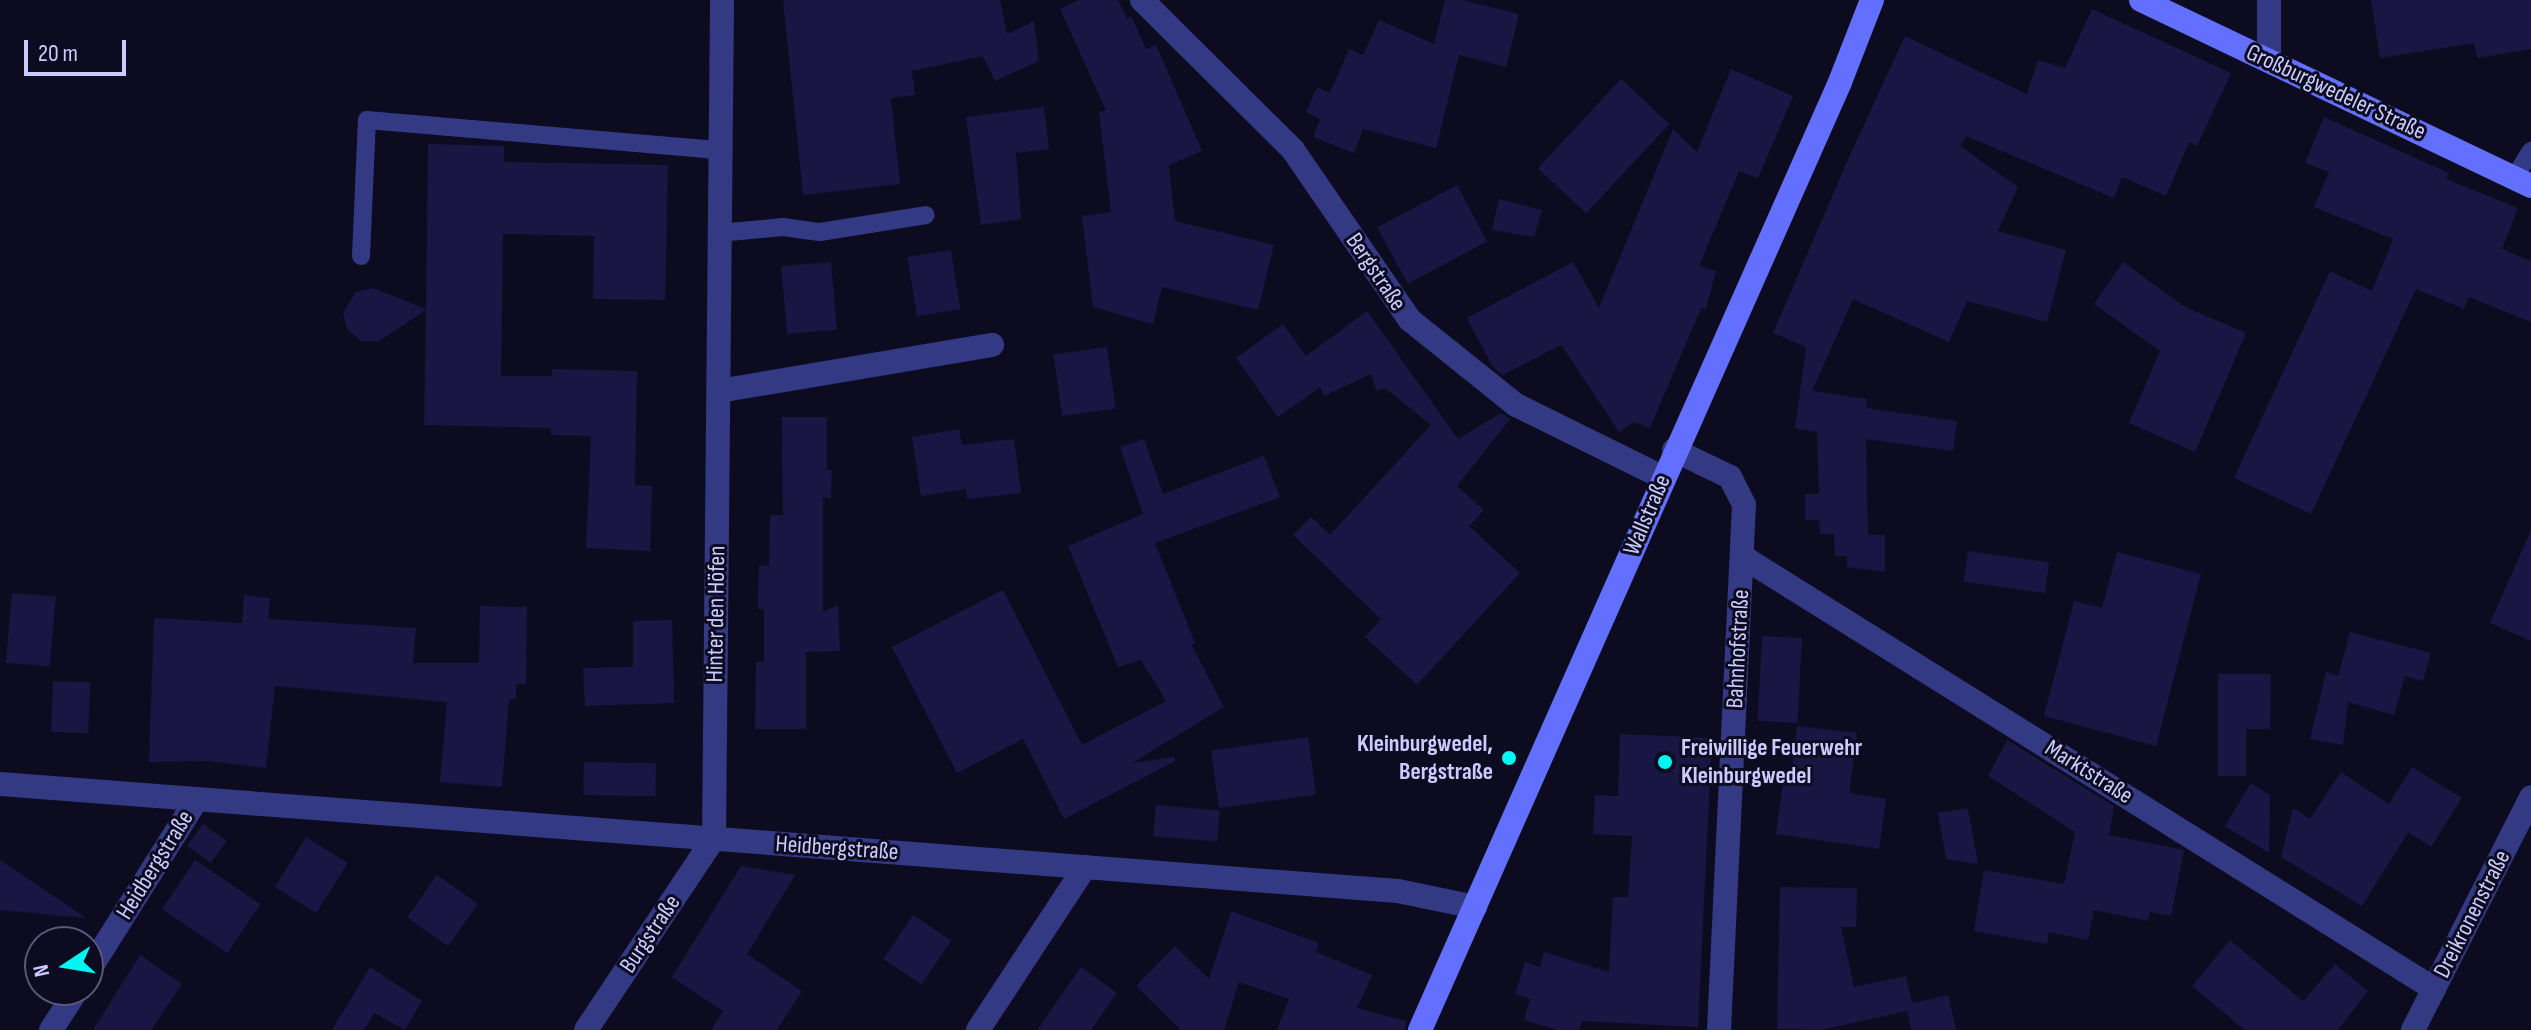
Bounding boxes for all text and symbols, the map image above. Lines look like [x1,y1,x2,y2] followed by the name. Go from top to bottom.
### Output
[28,24,130,74] scale bar
[2242,38,2430,146] street label: Großburgwedeler Straße
[38,39,78,68] text: 20 m
[1340,228,1412,316] street label: Bergstraße
[1617,470,1677,560] street label: Wallstraße
[700,545,732,683] street label: Hinter den Höfen
[1721,589,1755,709] street label: Bahnhofstraße
[1357,730,1493,786] place label: Kleinburgwedel, Bergstraße
[1681,734,1862,790] place label: Freiwillige Feuerwehr Kleinburgwedel
[2040,734,2138,810] street label: Marktstraße
[1500,749,1518,767] marker: Kleinburgwedel, Bergstraße
[1656,753,1674,771] marker: Freiwillige Feuerwehr Kleinburgwedel
[110,805,200,925] street label: Heidbergstraße
[775,829,899,867] street label: Heidbergstraße
[2427,845,2517,983] street label: Dreikronenstraße
[613,889,687,979] street label: Burgstraße
[24,926,104,1006] north arrow
[28,962,56,979] text: N

